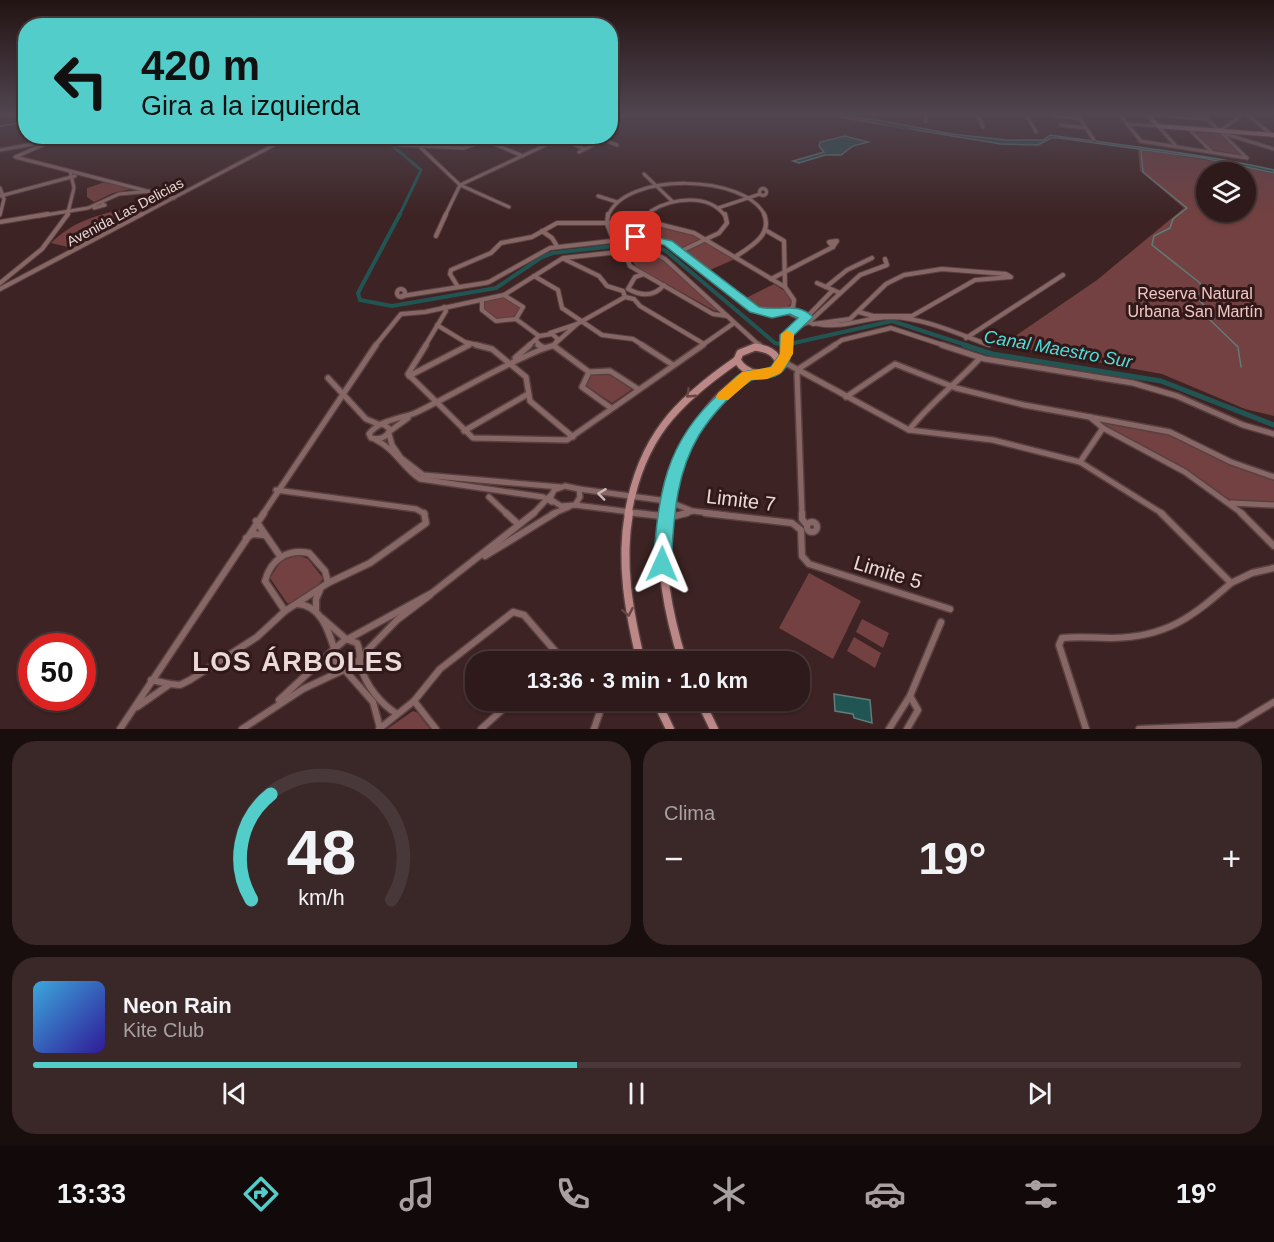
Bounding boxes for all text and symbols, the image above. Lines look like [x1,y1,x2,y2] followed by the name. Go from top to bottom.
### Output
[42,42,120,120] icon: left
[141,42,260,89] text: 420 m
[141,91,360,121] text: Gira a la izquierda
[1196,162,1256,222] map controls
[1196,162,1256,222] button: layers
[64,174,186,250] street label: Avenida Las Delicias
[610,211,661,262] pin
[619,220,652,253] icon: arrive
[1127,285,1263,320] park label: Reserva Natural Urbana San Martín
[982,326,1135,372] water label: Canal Maestro Sur
[687,387,697,398] one-way arrow
[705,485,777,515] street label: Limite 7
[597,488,606,500] one-way arrow
[630,532,694,596] position arrow
[851,551,925,593] street label: Limite 5
[621,607,634,617] one-way arrow
[18,633,96,711] speed limit sign: 50
[192,646,404,677] district label: LOS ÁRBOLES
[527,668,748,693] text: 13:36 · 3 min · 1.0 km
[664,802,715,824] text: Clima
[287,818,356,887] text: 48
[918,833,987,884] text: 19°
[664,840,683,877] text: −
[1222,840,1241,877] text: +
[298,886,345,910] text: km/h
[123,993,232,1018] text: Neon Rain
[123,1019,204,1041] text: Kite Club
[218,1077,251,1110] icon: previous
[620,1077,653,1110] icon: pause
[1023,1077,1056,1110] icon: next
[240,1173,282,1215] icon: directions
[396,1173,438,1215] icon: music
[552,1173,594,1215] icon: phone
[708,1173,750,1215] icon: climate
[864,1173,906,1215] icon: car
[1020,1173,1062,1215] icon: filters
[57,1179,126,1209] text: 13:33
[1176,1179,1217,1209] text: 19°

